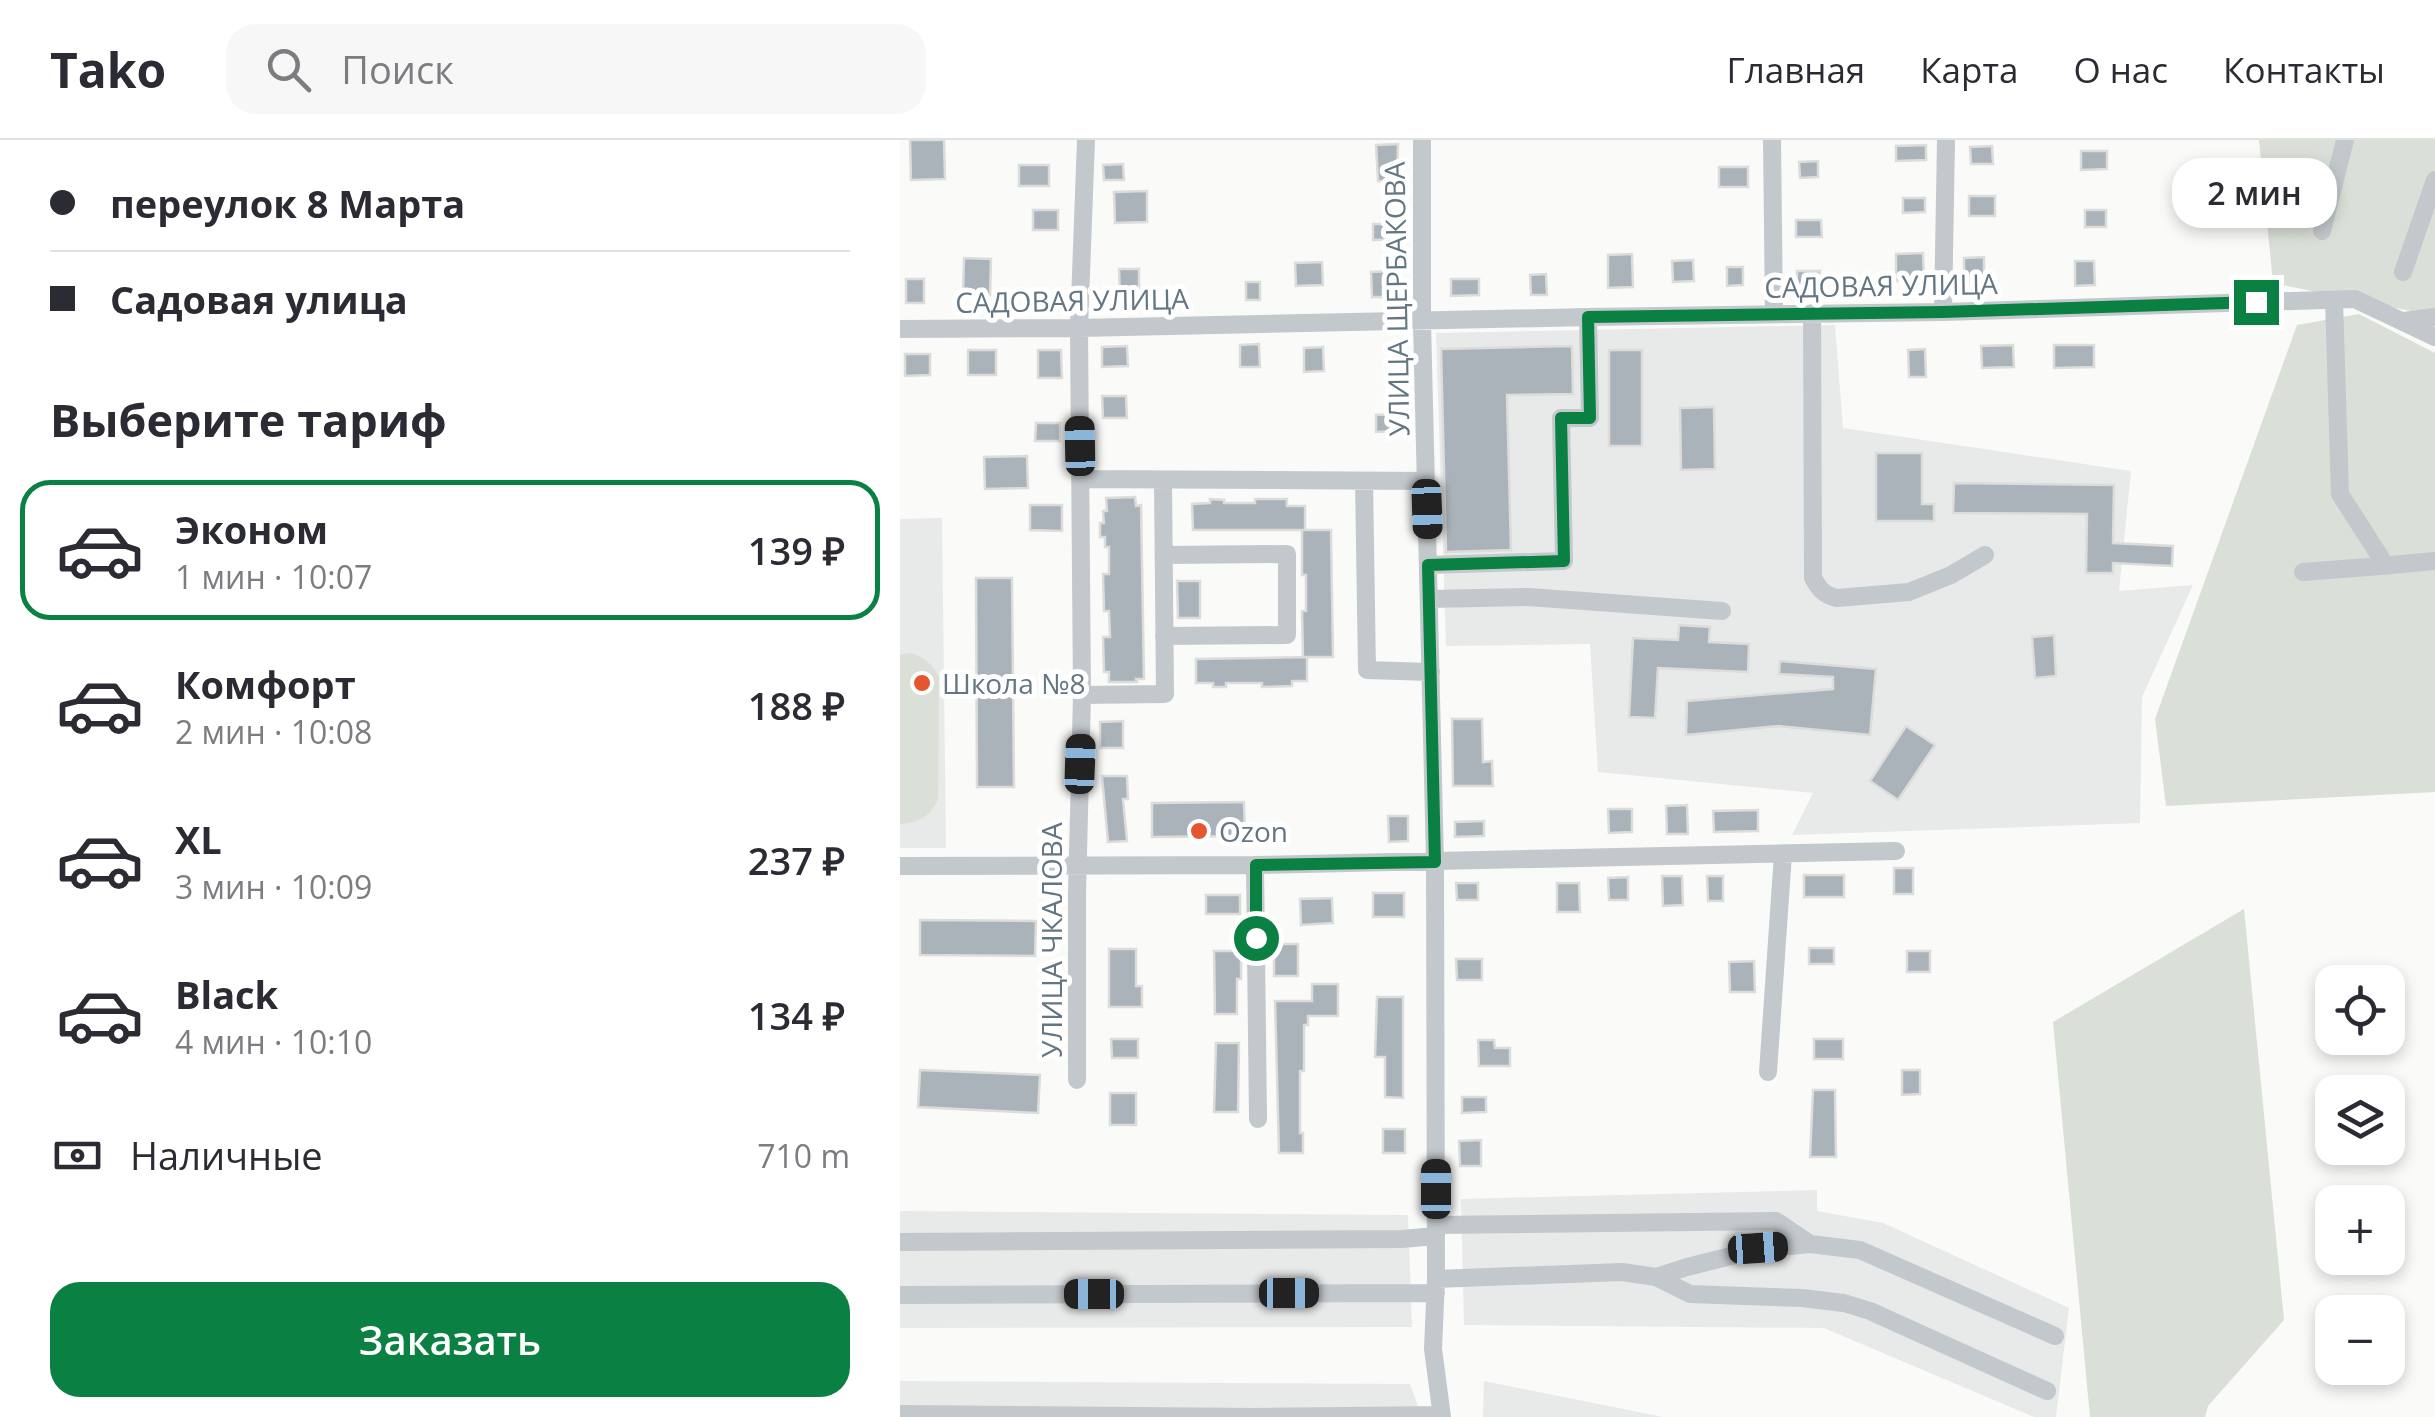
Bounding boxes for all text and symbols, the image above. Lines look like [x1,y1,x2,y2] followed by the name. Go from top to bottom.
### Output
[226,24,926,114] search box
[50,37,166,102] text: Tako
[261,42,316,97] icon: search
[341,43,454,95] text: Поиск
[1726,46,1865,93] text: Главная
[1920,46,2018,93] text: Карта
[2073,46,2168,93] text: О нас
[2223,46,2385,93] text: Контакты
[2174,157,2338,227] callout: 2 мин
[1375,161,1417,437] street label: УЛИЦА ЩЕРБАКОВА
[2207,171,2302,214] text: 2 мин
[110,177,465,229] text: переулок 8 Марта
[1764,264,1998,306] street label: САДОВАЯ УЛИЦА
[110,273,408,325] text: Садовая улица
[955,279,1189,321] street label: САДОВАЯ УЛИЦА
[2234,280,2279,325] route end
[50,389,447,450] text: Выберите тариф
[1064,416,1096,476] car
[1411,478,1443,540] car
[175,503,328,555] text: Эконом
[55,505,145,595] icon: car
[748,524,845,576] text: 139 ₽
[175,555,372,598] text: 1 мин · 10:07
[175,658,356,710] text: Комфорт
[55,660,145,750] icon: car
[942,664,1086,702] place label: Школа №8
[911,672,933,694] marker: Школа №8
[748,679,845,731] text: 188 ₽
[175,710,372,753] text: 2 мин · 10:08
[1064,733,1096,795] car
[1219,812,1288,850] place label: Ozon
[175,813,222,865] text: XL
[55,815,145,905] icon: car
[1188,820,1210,842] marker: Ozon
[1032,822,1070,1058] street label: УЛИЦА ЧКАЛОВА
[748,834,845,886] text: 237 ₽
[175,865,372,908] text: 3 мин · 10:09
[1234,916,1279,961] route start
[2315,965,2405,1385] map controls
[2315,965,2405,1055] button: locate
[175,968,278,1020] text: Black
[55,970,145,1060] icon: car
[748,989,845,1041] text: 134 ₽
[175,1020,372,1063] text: 4 мин · 10:10
[2315,1075,2405,1165] button: layers
[50,1128,105,1183] icon: cash
[130,1129,323,1181] text: Наличные
[757,1134,850,1177] text: 710 m
[1421,1159,1451,1219] car
[2315,1185,2405,1275] button: +
[1727,1231,1789,1265] car
[1259,1278,1319,1308] car
[1064,1279,1124,1309] car
[50,1282,850,1397] button: Заказать
[2315,1295,2405,1385] button: −

